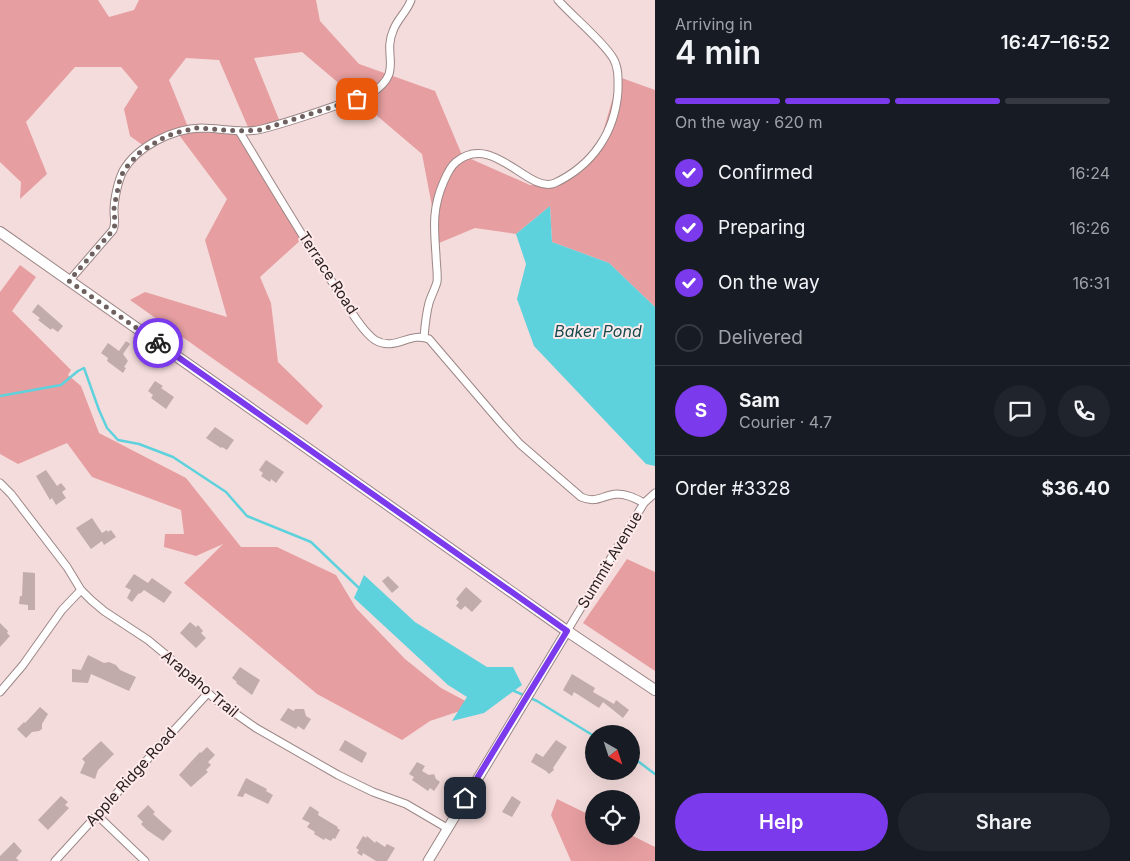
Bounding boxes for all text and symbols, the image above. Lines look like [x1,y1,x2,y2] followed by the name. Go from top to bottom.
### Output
[675,14,752,34] text: Arriving in
[1001,31,1110,54] text: 16:47–16:52
[675,33,761,72] text: 4 min
[336,78,378,120] pin
[343,85,371,113] icon: bag
[675,112,822,132] text: On the way · 620 m
[675,159,703,187] icon: check
[718,161,813,184] text: Confirmed
[1069,163,1110,183] text: 16:24
[675,214,703,242] icon: check
[718,216,805,239] text: Preparing
[1069,218,1110,238] text: 16:26
[295,228,362,318] street label: Terrace Road
[675,269,703,297] icon: check
[718,271,820,294] text: On the way
[1073,273,1110,293] text: 16:31
[133,318,183,368] courier
[554,321,642,341] water label: Baker Pond
[718,326,803,349] text: Delivered
[144,329,172,357] icon: bike
[994,385,1046,437] button: chat
[1058,385,1110,437] button: phone
[739,389,780,412] text: Sam
[695,399,707,422] text: S
[739,412,832,432] text: Courier · 4.7
[675,477,790,500] text: Order #3328
[1042,477,1110,500] text: $36.40
[573,508,646,612] street label: Summit Avenue
[158,646,243,721] street label: Arapaho Trail
[81,723,180,830] street label: Apple Ridge Road
[585,725,640,780] north arrow
[585,725,640,845] map controls
[444,777,486,819] pin
[451,784,479,812] icon: home
[585,790,640,845] button: locate
[675,793,888,851] button: Help
[898,793,1110,851] button: Share

